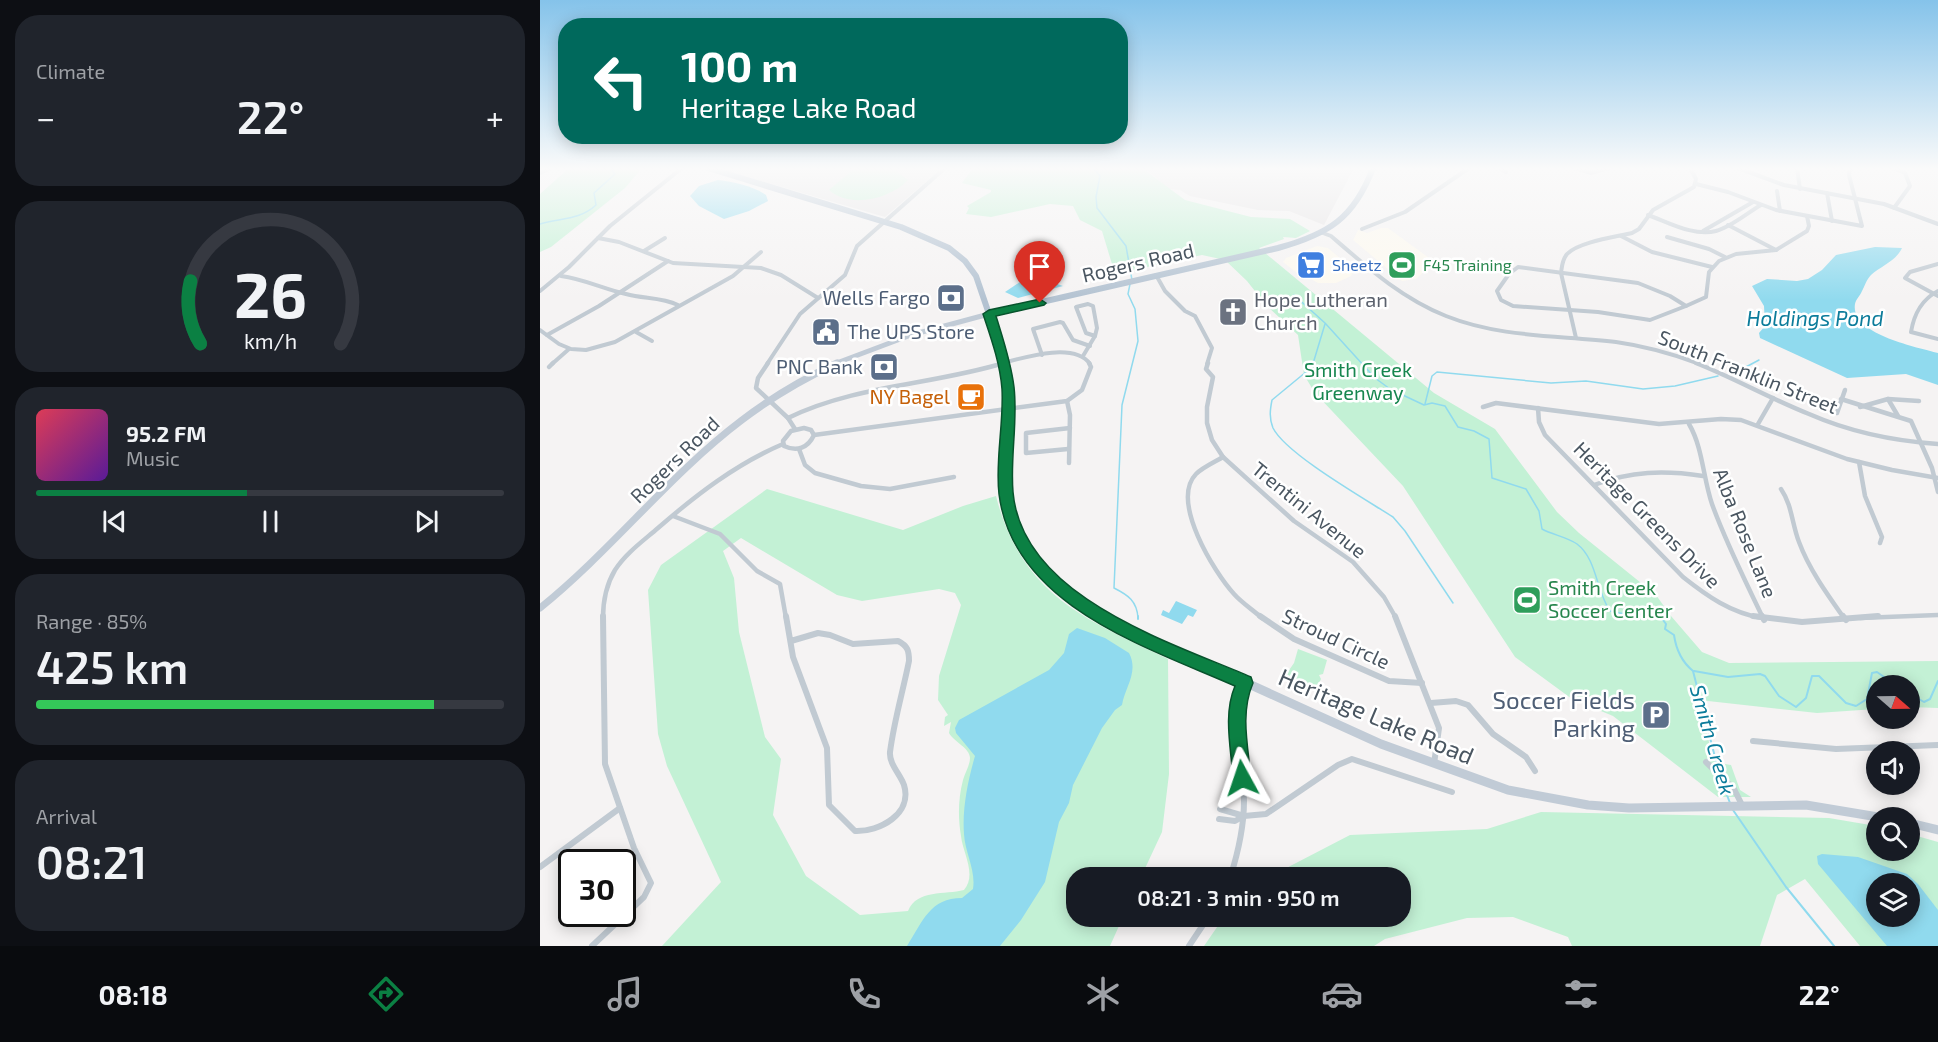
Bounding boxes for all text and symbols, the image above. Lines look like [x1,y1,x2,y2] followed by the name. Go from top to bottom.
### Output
[681,40,798,90] text: 100 m
[582,42,660,120] icon: left
[36,59,105,83] text: Climate
[237,89,304,143] text: 22°
[681,91,916,123] text: Heritage Lake Road
[36,97,55,137] text: −
[486,97,504,137] text: +
[1079,237,1196,287] street label: Rogers Road
[1014,241,1065,303] pin
[1295,249,1327,281] supermarket icon: Sheetz
[1386,249,1418,281] sports icon: F45 Training
[1023,250,1056,283] icon: arrive
[1332,255,1382,274] place label: Sheetz
[1423,255,1512,274] place label: F45 Training
[233,256,307,331] text: 26
[935,282,967,314] bank icon: Wells Fargo
[822,285,930,309] place label: Wells Fargo
[1254,287,1388,334] place label: Hope Lutheran Church
[1217,296,1249,328] church icon: Hope Lutheran Church
[1746,305,1884,330] water label: Holdings Pond
[810,316,842,348] public building icon: The UPS Store
[847,319,975,343] place label: The UPS Store
[1655,324,1842,418] street label: South Franklin Street
[243,328,297,353] text: km/h
[868,351,900,383] bank icon: PNC Bank
[776,354,863,378] place label: PNC Bank
[1304,357,1412,404] park label: Smith Creek Greenway
[955,381,987,413] cafe icon: NY Bagel
[869,384,950,408] place label: NY Bagel
[625,411,724,508] street label: Rogers Road
[126,420,206,446] text: 95.2 FM
[1569,436,1726,593] street label: Heritage Greens Drive
[126,446,180,470] text: Music
[1248,456,1372,563] street label: Trentini Avenue
[1709,464,1783,601] street label: Alba Rose Lane
[98,505,131,538] icon: previous
[254,505,287,538] icon: pause
[410,505,443,538] icon: next
[1548,575,1673,622] place label: Smith Creek Soccer Center
[1511,584,1543,616] sports icon: Smith Creek Soccer Center
[1279,603,1394,673] street label: Stroud Circle
[36,609,147,633] text: Range · 85%
[36,639,188,693] text: 425 km
[1275,661,1479,770] street label: Heritage Lake Road
[1866,675,1920,729] north arrow
[1866,675,1920,927] map controls
[1686,682,1741,798] water label: Smith Creek
[1493,685,1635,742] place label: Soccer Fields Parking
[1640,699,1672,731] parking icon: Soccer Fields Parking
[1866,741,1920,795] button: sound
[1210,746,1274,810] position arrow
[36,804,97,828] text: Arrival
[1866,807,1920,861] button: search
[36,834,147,888] text: 08:21
[558,849,636,927] speed limit sign: 30
[1866,873,1920,927] button: layers
[1137,884,1340,910] text: 08:21 · 3 min · 950 m
[365,973,407,1015] icon: directions
[604,973,646,1015] icon: music
[843,973,885,1015] icon: phone
[1082,973,1124,1015] icon: climate
[1321,973,1363,1015] icon: car
[1560,973,1602,1015] icon: filters
[99,978,168,1010] text: 08:18
[1799,978,1839,1010] text: 22°

